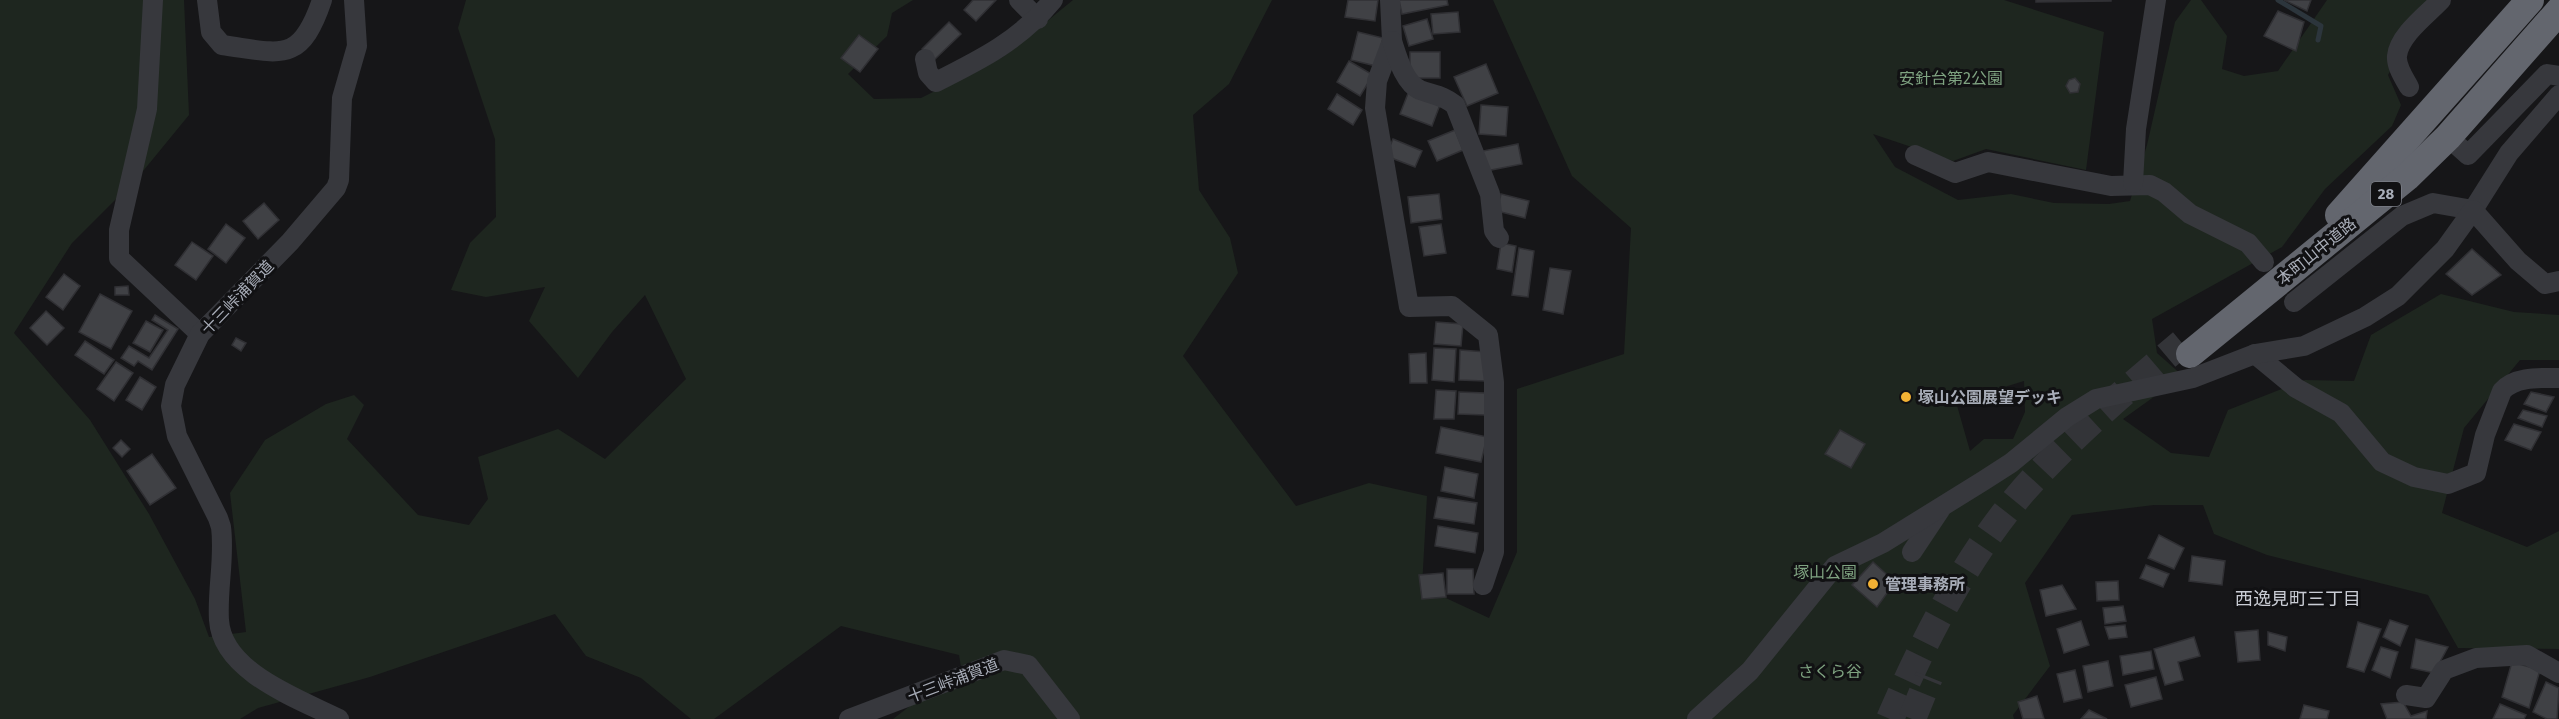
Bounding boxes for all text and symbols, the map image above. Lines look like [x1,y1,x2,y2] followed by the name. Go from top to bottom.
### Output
[1899,69,2003,88] park label: 安針台第2公園
[2371,182,2401,206] road number: 28
[2273,214,2360,289] street label: 本町山中道路
[197,256,278,338] street label: 十三峠浦賀道
[1918,388,2062,407] place label: 塚山公園展望デッキ
[1899,390,1913,404] marker: 塚山公園展望デッキ
[1793,563,1857,582] park label: 塚山公園
[1885,575,1965,594] place label: 管理事務所
[1866,577,1880,591] marker: 管理事務所
[2235,588,2361,610] district label: 西逸見町三丁目
[905,654,1001,707] street label: 十三峠浦賀道
[1798,662,1862,681] park label: さくら谷

